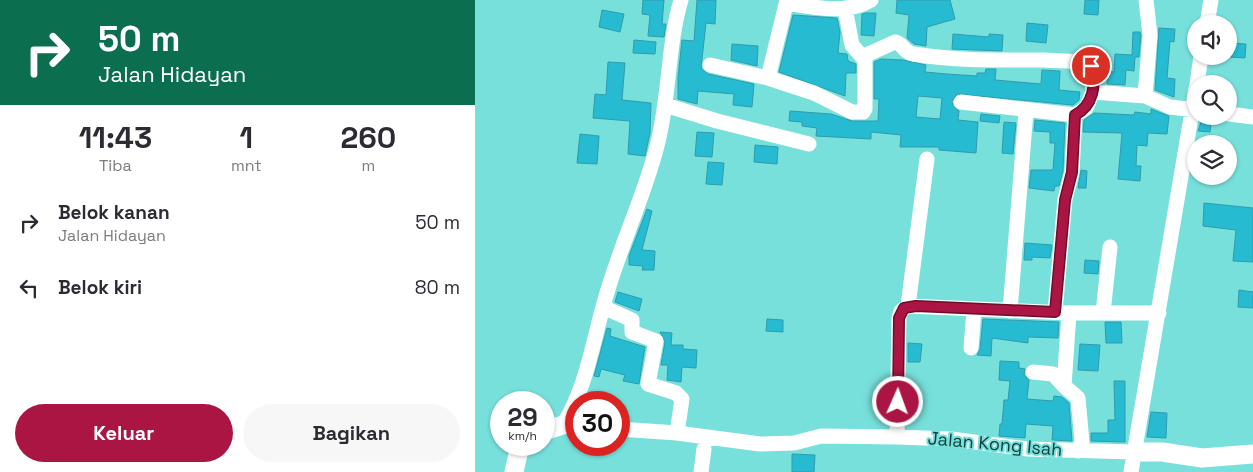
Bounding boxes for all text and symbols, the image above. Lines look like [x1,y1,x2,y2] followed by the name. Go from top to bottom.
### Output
[1187,15,1237,185] map controls
[1187,15,1237,65] button: sound
[98,17,180,61] text: 50 m
[15,20,80,85] icon: right
[1070,45,1112,87] pin
[1077,52,1105,80] icon: arrive
[98,60,246,88] text: Jalan Hidayan
[1187,75,1237,125] button: search
[79,118,152,157] text: 11:43
[240,118,253,157] text: 1
[340,118,396,157] text: 260
[1187,135,1237,185] button: layers
[99,155,132,176] text: Tiba
[231,155,262,176] text: mnt
[361,155,375,176] text: m
[58,200,170,225] text: Belok kanan
[15,209,43,237] icon: right
[415,210,460,235] text: 50 m
[58,225,166,246] text: Jalan Hidayan
[15,274,43,302] icon: left
[58,275,142,300] text: Belok kiri
[415,275,460,300] text: 80 m
[871,375,923,427] position arrow
[565,391,630,456] speed limit sign: 30
[507,401,538,433] text: 29
[15,404,233,462] button: Keluar
[243,404,460,462] button: Bagikan
[927,426,1063,461] street label: Jalan Kong Isah
[508,428,537,444] text: km/h

